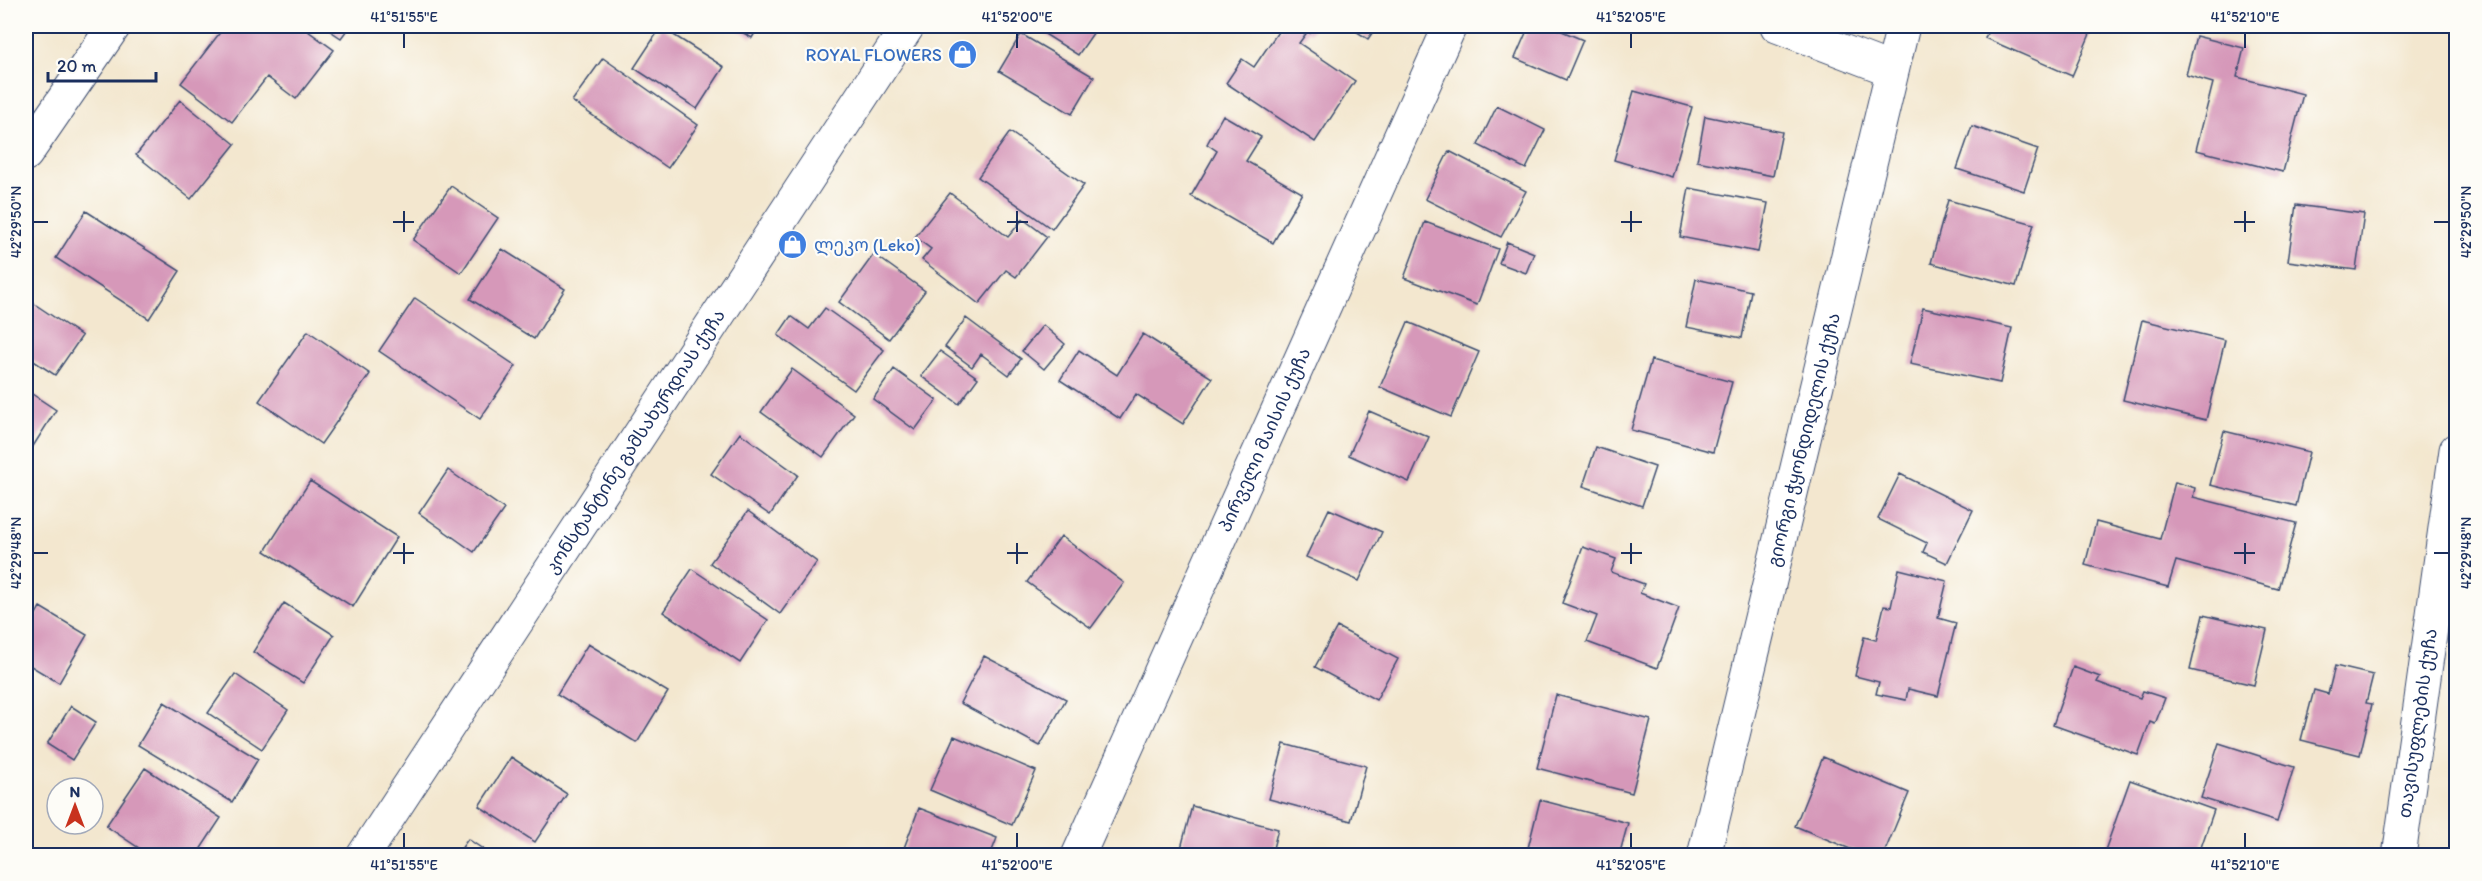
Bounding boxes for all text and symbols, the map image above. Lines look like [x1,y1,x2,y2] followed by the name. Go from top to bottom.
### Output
[370,8,438,26] text: 41°51'55"E
[981,8,1053,26] text: 41°52'00"E
[1596,8,1666,26] text: 41°52'05"E
[2211,8,2279,26] text: 41°52'10"E
[947,39,979,71] shop icon: ROYAL FLOWERS
[806,44,942,66] place label: ROYAL FLOWERS
[48,45,156,83] scale bar
[57,55,97,77] text: 20 m
[7,186,25,258] text: 42°29'50"N
[2457,186,2475,258] text: 42°29'50"N
[777,229,809,261] shop icon: ლეკო (Leko)
[814,234,921,256] place label: ლეკო (Leko)
[541,305,730,578] street label: კონსტანტინე გამსახურდიას ქუჩა
[1763,311,1845,569] street label: გიორგი ჭყონდიდელის ქუჩა
[1214,344,1315,535] street label: პირველი მაისის ქუჩა
[7,517,25,589] text: 42°29'48"N
[2457,517,2475,589] text: 42°29'48"N
[2393,627,2442,820] street label: თავისუფლების ქუჩა
[45,776,105,836] north arrow
[70,782,80,801] text: N
[370,856,438,874] text: 41°51'55"E
[981,856,1053,874] text: 41°52'00"E
[1596,856,1666,874] text: 41°52'05"E
[2211,856,2279,874] text: 41°52'10"E

